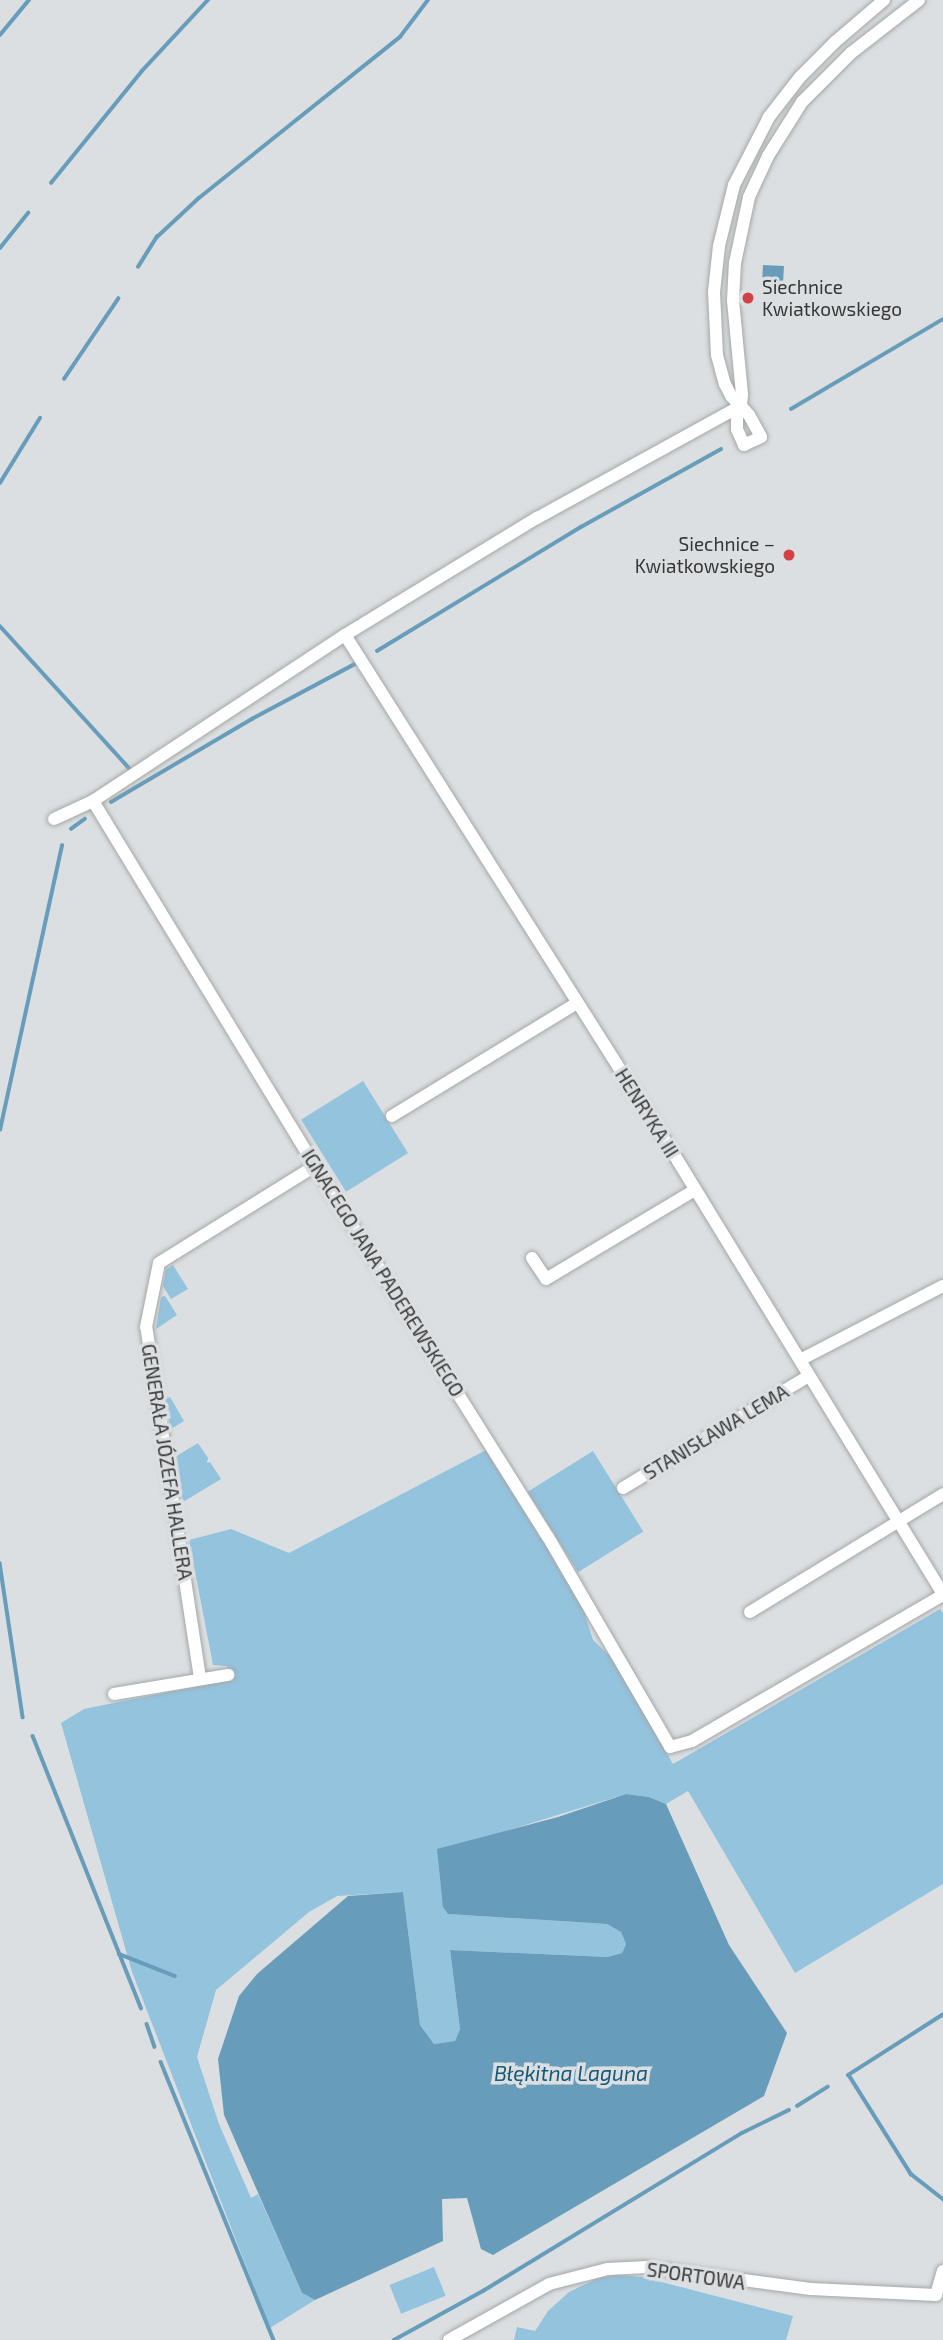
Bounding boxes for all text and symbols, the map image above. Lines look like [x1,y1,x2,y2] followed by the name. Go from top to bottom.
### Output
[762,276,902,320] place label: Siechnice Kwiatkowskiego
[740,290,756,306] marker: Siechnice Kwiatkowskiego
[635,533,775,577] place label: Siechnice – Kwiatkowskiego
[781,547,797,563] marker: Siechnice – Kwiatkowskiego
[610,1064,684,1162] street label: HENRYKA III
[297,1145,469,1401] street label: IGNACEGO JANA PADEREWSKIEGO
[137,1342,197,1582] street label: GENERAŁA JÓZEFA HALLERA
[639,1380,793,1484] street label: STANISŁAWA LEMA
[494,2060,648,2086] water label: Błękitna Laguna
[645,2258,747,2294] street label: SPORTOWA

